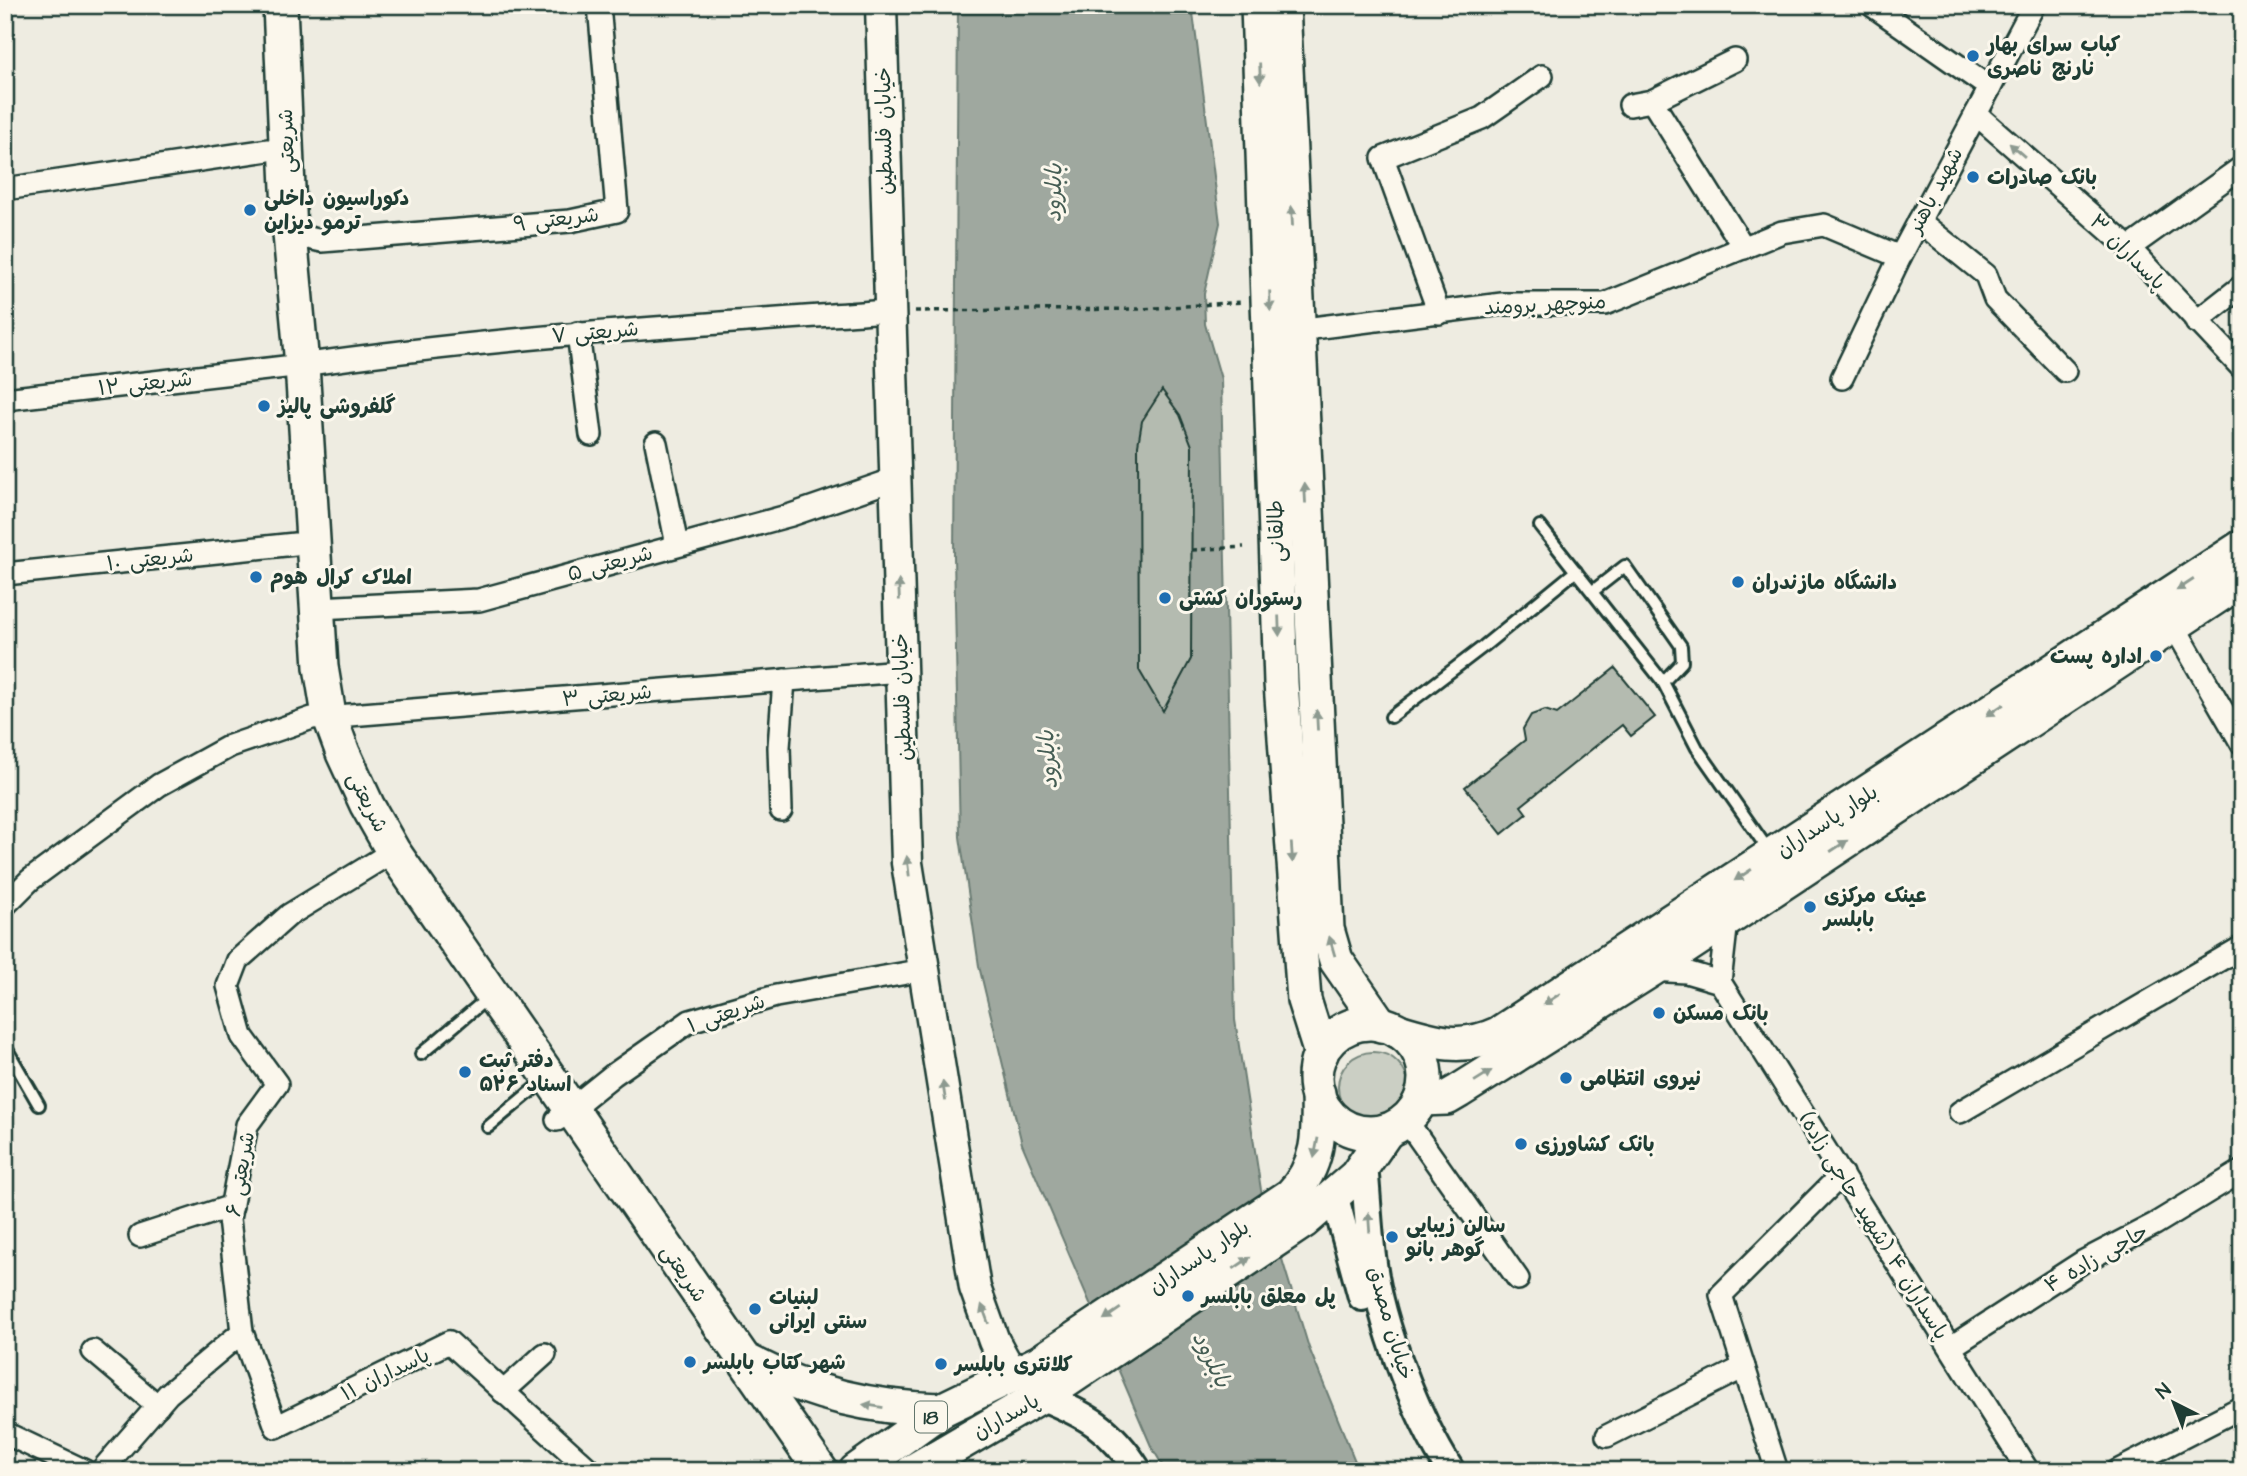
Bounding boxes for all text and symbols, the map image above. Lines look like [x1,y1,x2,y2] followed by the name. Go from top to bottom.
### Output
[1985,30,2121,83] place label: کباب سرای بهار نارنج ناصری
[1965,48,1981,64] marker: کباب سرای بهار نارنج ناصری
[1255,63,1266,85] one-way arrow
[869,67,900,195] street label: خیابان فلسطین
[271,108,302,174] street label: شریعتی
[1900,142,1970,240] street label: شهید باهنر
[2008,142,2026,158] one-way arrow
[1037,162,1071,223] water label: بابلرود
[1987,163,2097,192] place label: بانک صادرات
[1965,169,1981,185] marker: بانک صادرات
[264,184,409,237] place label: دکوراسیون داخلی ترمو دیزاین
[512,200,601,239] street label: شریعتی ۹
[242,202,258,218] marker: دکوراسیون داخلی ترمو دیزاین
[1287,205,1298,227] one-way arrow
[2083,208,2172,297] street label: پاسداران ۳
[1483,287,1607,322] street label: منوچهر برومند
[1264,290,1275,312] one-way arrow
[550,314,640,351] street label: شریعتی ۷
[96,364,194,403] street label: شریعتی ۱۲
[276,392,396,421] place label: گلفروشی پالیز
[256,398,272,414] marker: گلفروشی پالیز
[1300,481,1311,503] one-way arrow
[1261,499,1292,563] street label: طالقانی
[564,538,656,589] street label: شریعتی ۵
[105,541,195,578] street label: شریعتی ۱۰
[270,563,412,593] place label: املاک کرال هوم
[1752,568,1897,597] place label: دانشگاه مازندران
[248,569,264,585] marker: املاک کرال هوم
[1730,574,1746,590] marker: دانشگاه مازندران
[2176,578,2194,592] one-way arrow
[893,579,904,601] one-way arrow
[1179,584,1302,613] place label: رستوران کشتی
[1157,590,1173,606] marker: رستوران کشتی
[1273,615,1285,637] one-way arrow
[886,633,919,761] street label: خیابان فلسطین
[2050,642,2142,671] place label: اداره پست
[2148,648,2164,664] marker: اداره پست
[561,677,653,714] street label: شریعتی ۳
[1986,703,2004,717] one-way arrow
[1311,709,1322,731] one-way arrow
[1030,728,1066,790] water label: بابلرود
[340,767,395,838] street label: شریعتی
[1771,778,1884,865] street label: بلوار پاسداران
[1830,840,1849,853] one-way arrow
[1287,842,1298,864] one-way arrow
[902,855,913,877] one-way arrow
[1734,869,1753,882] one-way arrow
[1822,881,1926,934] place label: عینک مرکزی بابلسر
[1802,899,1818,915] marker: عینک مرکزی بابلسر
[1327,936,1337,957] one-way arrow
[683,987,769,1040] street label: شریعتی ۱
[1543,992,1562,1005] one-way arrow
[1673,999,1769,1028] place label: بانک مسکن
[1651,1005,1667,1021] marker: بانک مسکن
[479,1046,571,1099] place label: دفتر ثبت اسناد ۵۲۶
[457,1064,473,1080] marker: دفتر ثبت اسناد ۵۲۶
[1580,1064,1701,1093] place label: نیروی انتظامی
[1474,1069,1493,1082] one-way arrow
[1558,1070,1574,1086] marker: نیروی انتظامی
[938,1080,949,1102] one-way arrow
[1792,1107,1956,1346] street label: پاسداران ۴ (شهید حاجی زاده)
[219,1129,262,1219] street label: شریعتی ۶
[1535,1130,1655,1159] place label: بانک کشاورزی
[1513,1136,1529,1152] marker: بانک کشاورزی
[1311,1137,1322,1159] one-way arrow
[1363,1211,1374,1233] one-way arrow
[1404,1211,1506,1264] place label: سالن زیبایی گوهر بانو
[1143,1213,1255,1302] street label: بلوار پاسداران
[2039,1217,2154,1300] street label: حاجی زاده ۴
[1384,1229,1400,1245] marker: سالن زیبایی گوهر بانو
[654,1238,714,1308] street label: شریعتی
[1233,1256,1251,1270] one-way arrow
[1360,1263,1421,1383] street label: خیابان مصدق
[1200,1282,1336,1311] place label: پل معلق بابلسر
[769,1283,867,1336] place label: لبنیات سنتی ایرانی
[1180,1288,1196,1304] marker: پل معلق بابلسر
[747,1301,763,1317] marker: لبنیات سنتی ایرانی
[979,1304,990,1325] one-way arrow
[1102,1308,1121,1321] one-way arrow
[1184,1326,1239,1394] water label: بابلرود
[336,1341,434,1408] street label: پاسداران ۱۱
[702,1348,846,1377] place label: شهر کتاب بابلسر
[953,1350,1073,1379] place label: کلانتری بابلسر
[682,1354,698,1370] marker: شهر کتاب بابلسر
[933,1356,949,1372] marker: کلانتری بابلسر
[2138,1368,2208,1438] north arrow
[2150,1377,2177,1406] text: N
[968,1386,1045,1447] street label: پاسداران
[862,1400,884,1411] one-way arrow
[915,1401,947,1432] road number: 18

